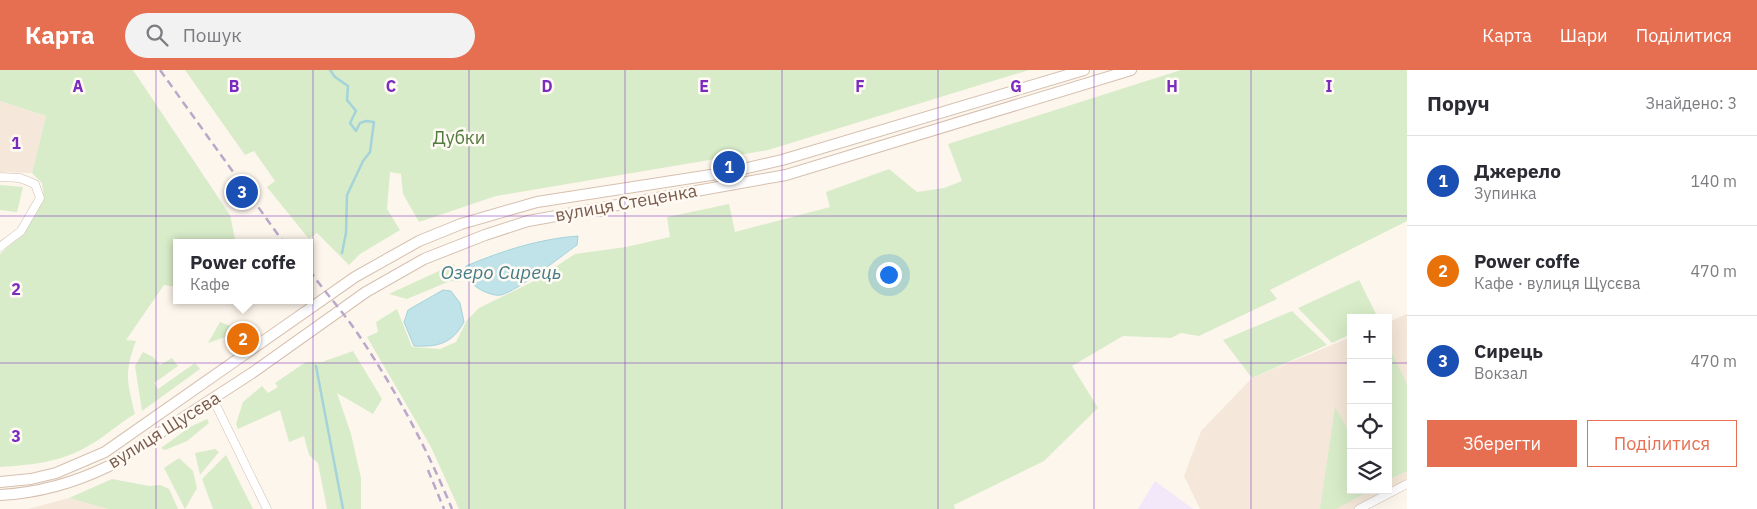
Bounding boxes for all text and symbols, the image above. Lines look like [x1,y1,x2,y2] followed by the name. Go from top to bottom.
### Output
[125,13,475,58] search box
[25,19,95,51] text: Карта
[143,21,171,49] icon: search
[183,23,242,47] text: Пошук
[1482,24,1532,47] text: Карта
[1560,24,1608,47] text: Шари
[1636,24,1732,47] text: Поділитися
[73,76,84,96] text: A
[229,76,240,96] text: B
[386,76,396,96] text: C
[541,76,553,96] text: D
[699,76,709,96] text: E
[855,76,865,96] text: F
[1010,76,1022,96] text: G
[1166,76,1178,96] text: H
[1326,76,1333,96] text: I
[1427,89,1490,117] text: Поруч
[1645,93,1737,113] text: Знайдено: 3
[433,126,485,149] park label: Дубки
[11,133,21,153] text: 1
[713,148,745,186] pin: 1
[1474,159,1561,183] text: Джерело
[1438,171,1448,191] text: 1
[1690,171,1737,191] text: 140 m
[226,173,258,211] pin: 3
[553,179,699,226] street label: вулиця Стеценка
[1474,183,1537,203] text: Зупинка
[173,239,313,304] popup
[1474,249,1580,273] text: Power coffe
[190,250,296,274] text: Power coffe
[441,260,561,284] water label: Озеро Сирець
[1438,261,1448,281] text: 2
[1690,261,1737,281] text: 470 m
[876,262,902,288] your location
[1474,273,1641,293] text: Кафе · вулиця Щусєва
[190,274,230,294] text: Кафе
[11,279,21,299] text: 2
[1347,314,1392,494] map controls
[1347,314,1392,359] button: +
[227,320,259,358] pin: 2
[1474,339,1543,363] text: Сирець
[1438,351,1448,371] text: 3
[1690,351,1737,371] text: 470 m
[1347,359,1392,404] button: −
[1474,363,1528,383] text: Вокзал
[103,386,225,473] street label: вулиця Щусєва
[1347,404,1392,449] button: locate
[1427,420,1577,467] button: Зберегти
[1587,420,1737,467] button: Поділитися
[11,426,21,446] text: 3
[1347,449,1392,494] button: layers

